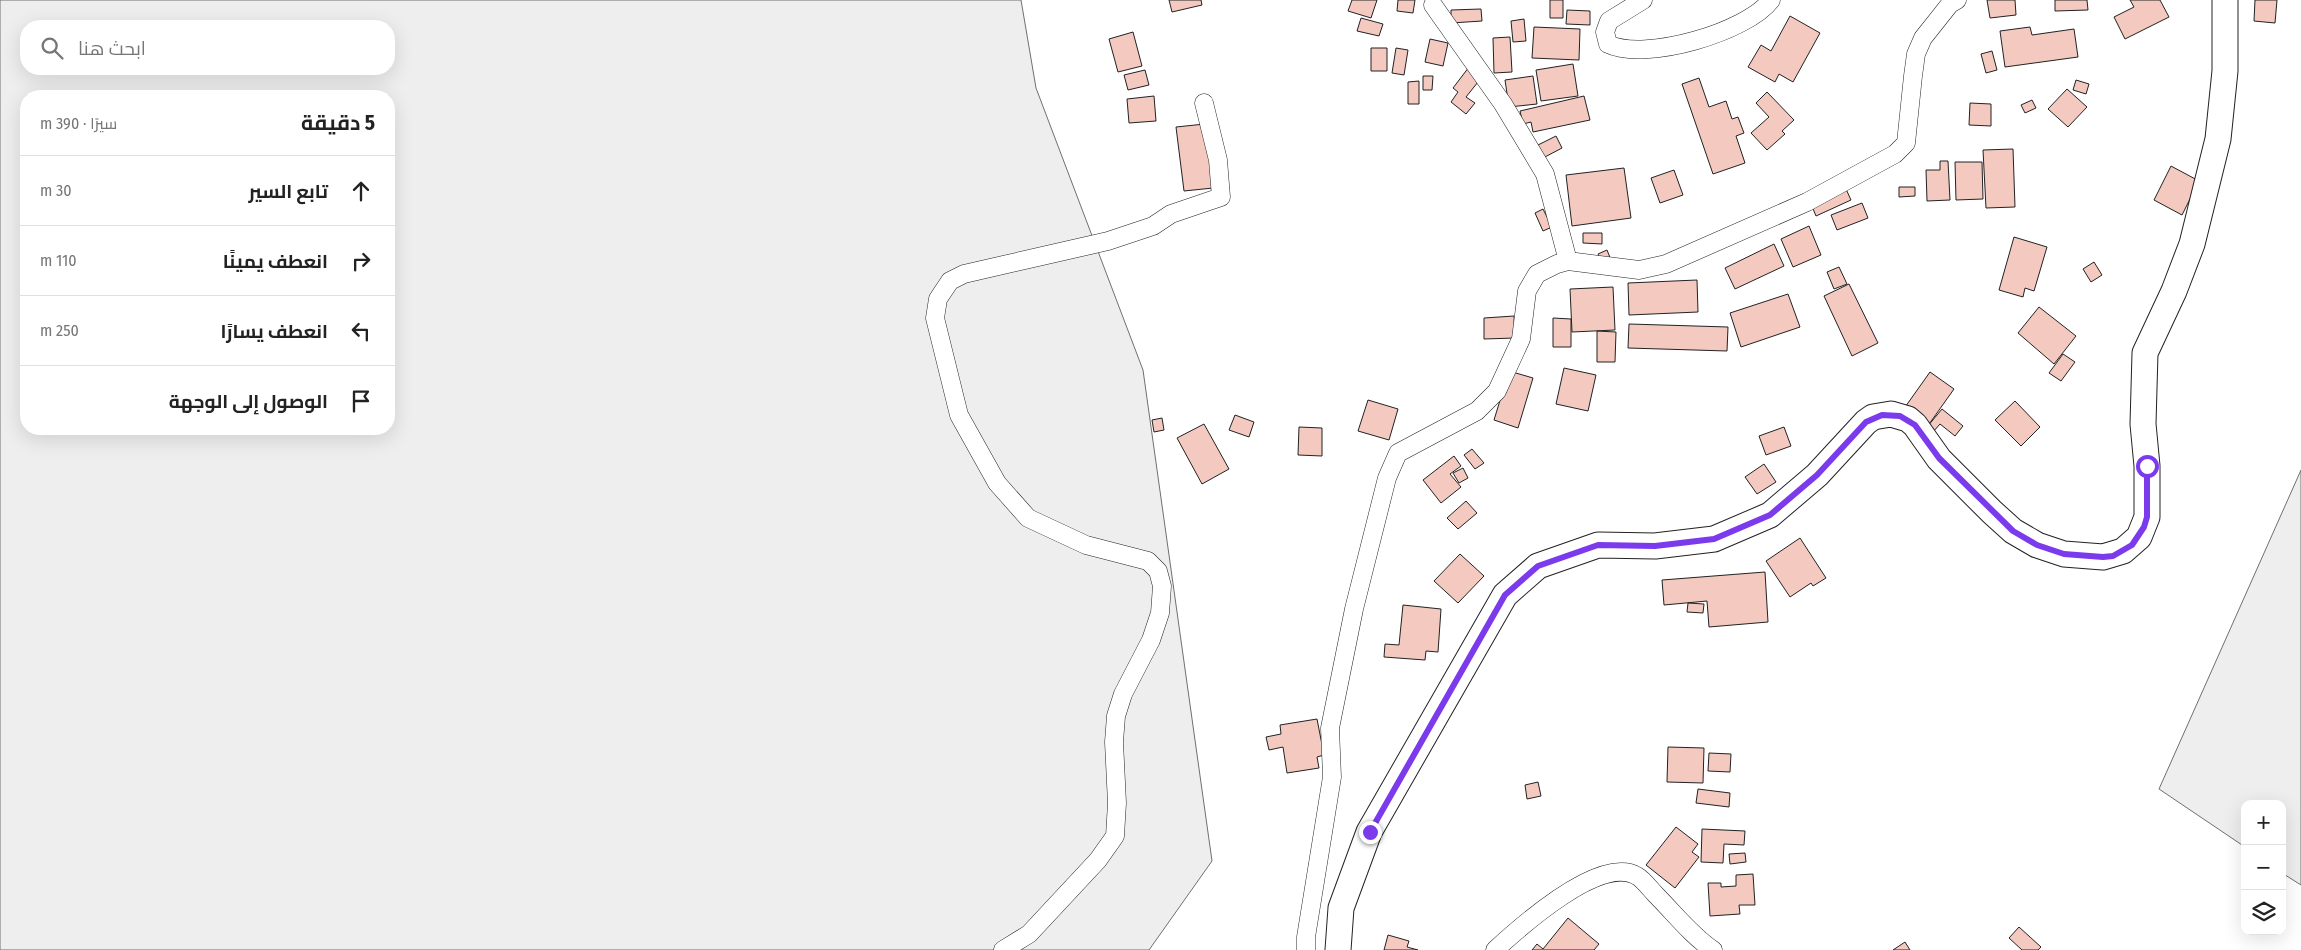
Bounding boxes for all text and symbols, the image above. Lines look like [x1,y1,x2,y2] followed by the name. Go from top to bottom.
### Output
[20,20,395,75] search box
[38,34,66,62] icon: search
[78,37,146,60] text: ابحث هنا
[301,110,375,136] text: 5 دقيقة
[40,114,117,133] text: سيرًا · 390 m
[347,177,375,205] icon: ahead
[249,180,328,203] text: تابع السير
[40,181,72,200] text: 30 m
[347,247,375,275] icon: right
[223,250,328,273] text: انعطف يمينًا
[40,251,77,270] text: 110 m
[347,317,375,345] icon: left
[220,320,328,343] text: انعطف يسارًا
[40,321,79,340] text: 250 m
[347,387,375,415] icon: arrive
[169,390,328,413] text: الوصول إلى الوجهة
[2136,455,2159,478] route start
[2241,800,2286,935] map controls
[2241,800,2286,845] button: +
[1359,821,1382,844] route end
[2241,845,2286,890] button: −
[2241,890,2286,935] button: layers

